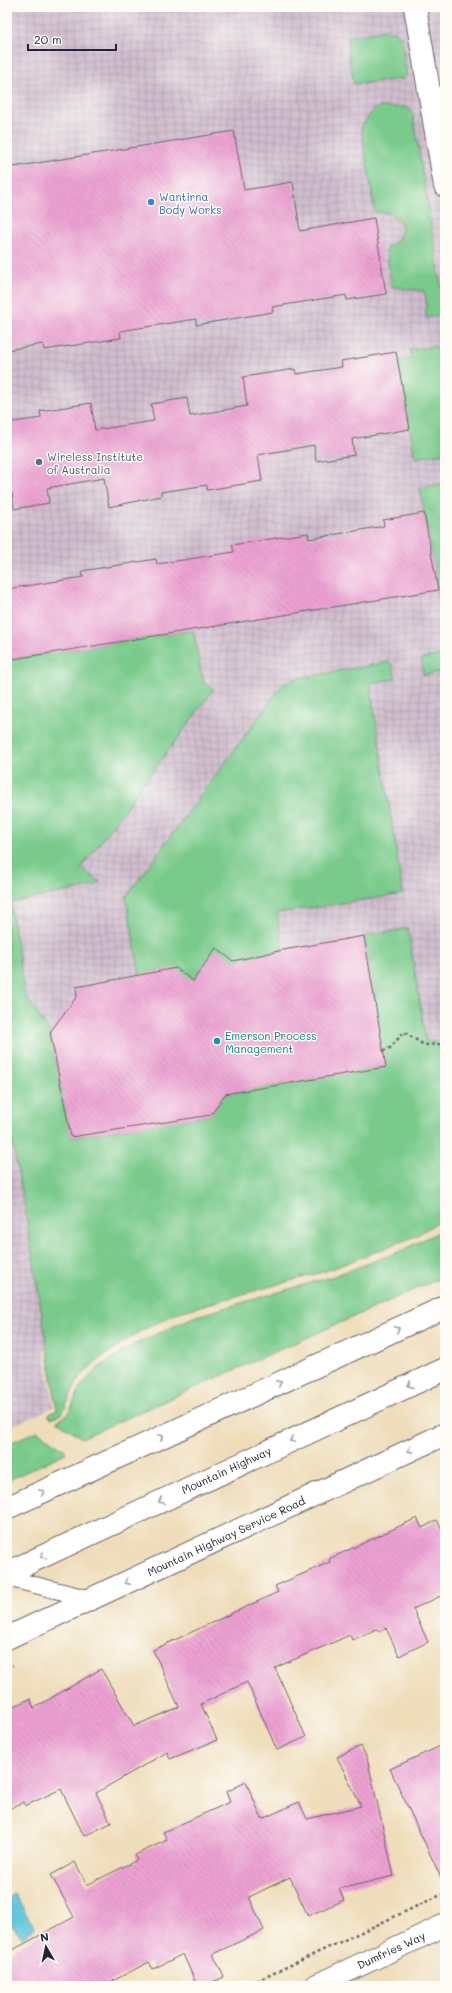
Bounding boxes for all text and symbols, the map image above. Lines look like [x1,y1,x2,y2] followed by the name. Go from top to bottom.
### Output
[28,26,116,52] scale bar
[34,31,62,47] text: 20 m
[159,189,221,217] place label: Wantirna Body Works
[146,197,156,207] marker: Wantirna Body Works
[47,449,143,477] place label: Wireless Institute of Australia
[34,457,44,467] marker: Wireless Institute of Australia
[225,1028,317,1056] place label: Emerson Process Management
[212,1036,222,1046] marker: Emerson Process Management
[393,1326,401,1334] one-way arrow
[275,1380,282,1388] one-way arrow
[406,1380,414,1388] one-way arrow
[157,1434,164,1442] one-way arrow
[288,1435,296,1443] one-way arrow
[179,1443,273,1497] street label: Mountain Highway
[406,1445,414,1453] one-way arrow
[39,1488,46,1496] one-way arrow
[145,1493,307,1579] street label: Mountain Highway Service Road
[158,1496,165,1504] one-way arrow
[40,1551,48,1559] one-way arrow
[123,1577,131,1585] one-way arrow
[26,1927,66,1967] north arrow
[355,1928,428,1972] street label: Dumfries Way
[39,1929,50,1945] text: N

